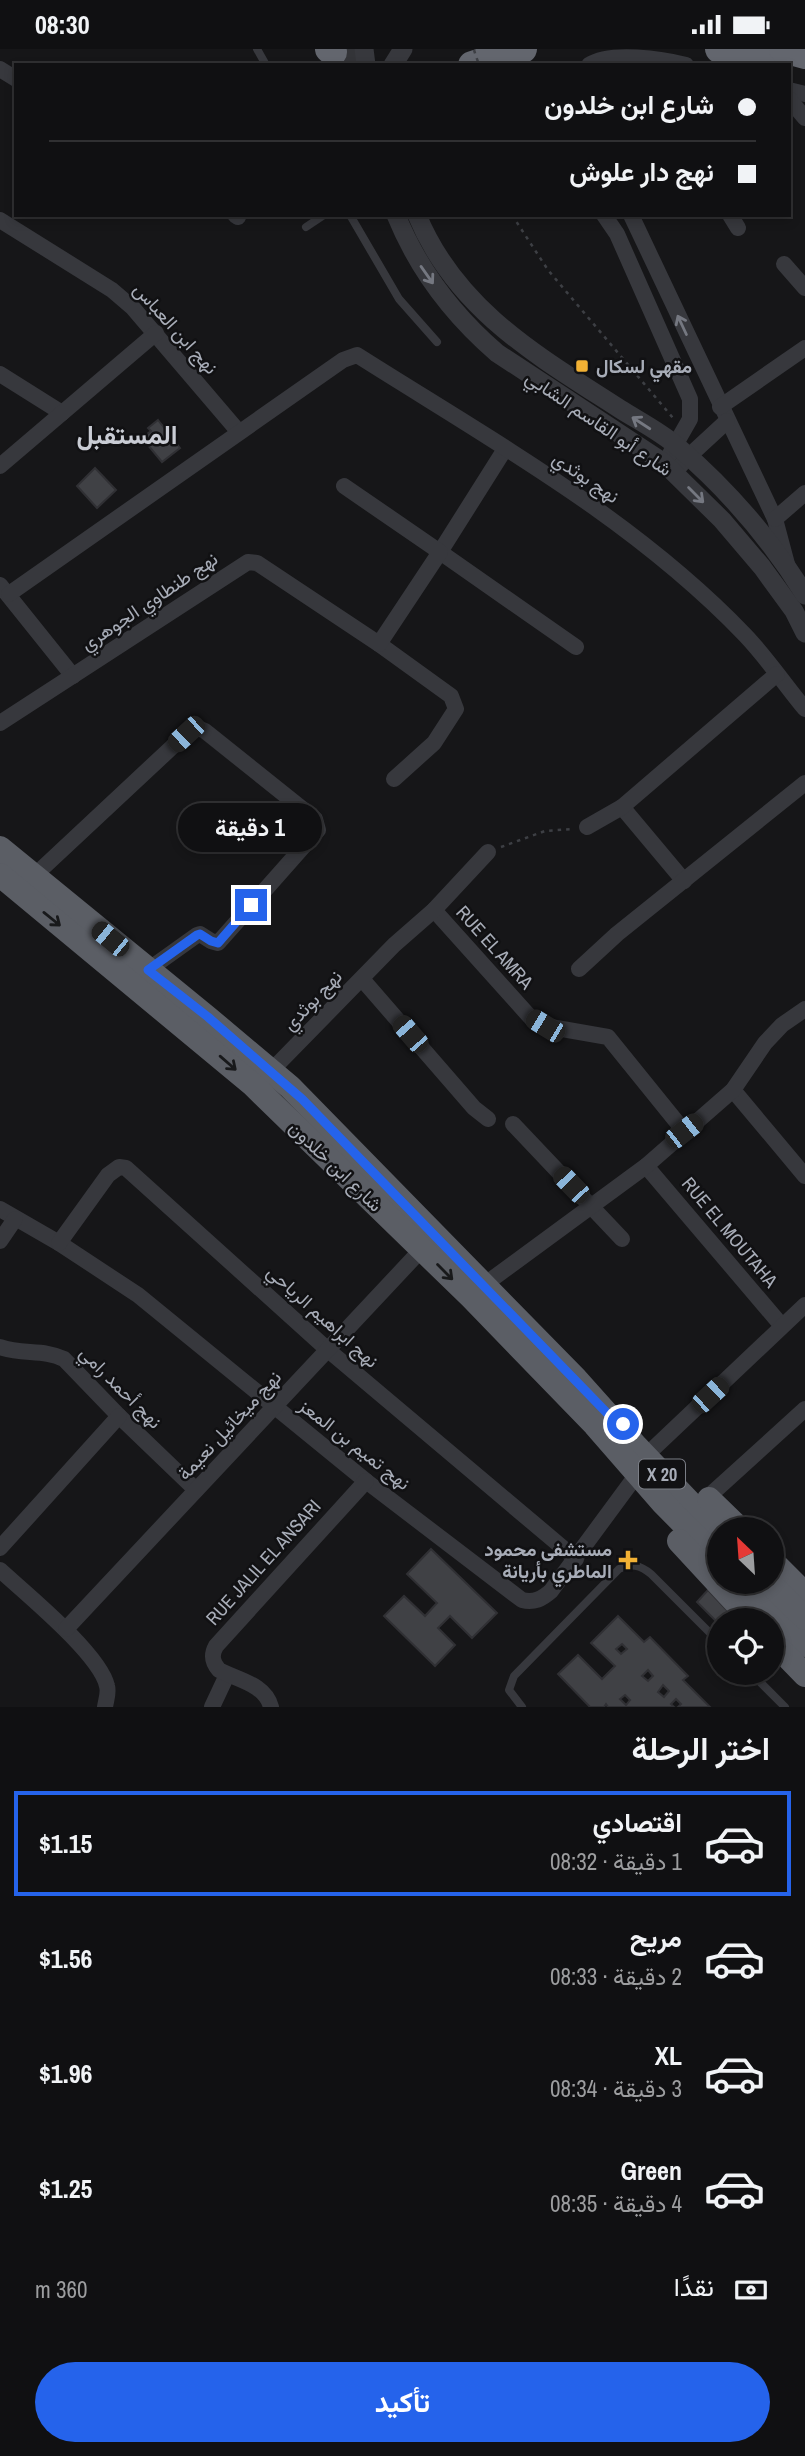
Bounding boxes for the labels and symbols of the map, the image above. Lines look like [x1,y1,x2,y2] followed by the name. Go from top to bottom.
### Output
[420,265,434,284] one-way arrow
[127,277,224,380] street label: نهج ابن العباس
[675,315,689,336] one-way arrow
[596,353,692,383] place label: مقهي لسكال
[574,358,590,374] marker: مقهي لسكال
[519,364,677,484] street label: شارع أبو القاسم الشابي
[632,415,652,429] one-way arrow
[77,417,178,452] district label: المستقبل
[546,445,625,511] street label: نهج بوثدي
[687,486,704,503] one-way arrow
[75,545,224,659] street label: نهج طنطاوي الجوهري
[164,712,209,756] car
[179,803,323,853] callout: 1 دقيقة
[235,889,267,921] route end
[450,900,540,995] street label: RUE EL AMRA
[43,911,61,927] one-way arrow
[88,918,133,960] car
[276,964,350,1038] street label: نهج بوثدي
[522,1006,569,1046] car
[389,1011,432,1057] car
[219,1055,237,1071] one-way arrow
[661,1110,708,1152] car
[284,1115,388,1217] street label: شارع ابن خلدون
[549,1163,594,1207] car
[676,1171,784,1293] street label: RUE EL MOUTAHA
[259,1259,385,1376] street label: نهج ابراهيم الرياحي
[437,1263,454,1280] one-way arrow
[72,1340,168,1436] street label: نهج أحمد رامي
[171,1364,288,1486] street label: نهج ميخائيل نعيمة
[688,1373,733,1417] car
[292,1392,416,1497] street label: نهج تميم بن المعز
[607,1408,639,1440] route start
[639,1459,685,1489] road number: X 20
[200,1494,326,1630] street label: RUE JALIL EL ANSARI
[707,1517,784,1594] north arrow
[484,1536,612,1588] place label: مستشفى محمود الماطري بأريانة
[618,1550,638,1570] marker: مستشفى محمود الماطري بأريانة

